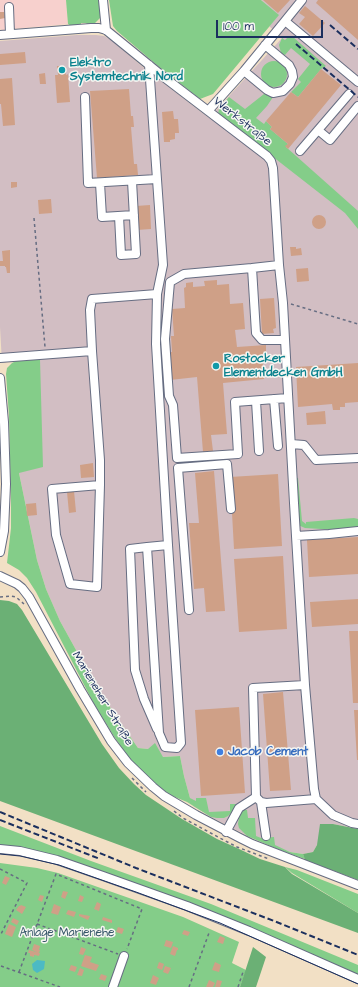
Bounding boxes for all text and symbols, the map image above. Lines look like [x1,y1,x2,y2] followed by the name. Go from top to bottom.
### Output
[218,12,325,38] scale bar
[223,18,254,35] text: 100 m
[70,56,183,84] place label: Elektro Systemtechnik Nord
[57,65,67,75] marker: Elektro Systemtechnik Nord
[210,95,274,149] street label: Werkstraße
[224,352,343,380] place label: Rostocker Elementdecken GmbH
[211,361,221,371] marker: Rostocker Elementdecken GmbH
[68,649,136,749] street label: Marieneher Straße
[228,745,308,759] place label: Jacob Cement
[215,747,225,757] marker: Jacob Cement
[19,926,115,940] park label: Anlage Marienehe

